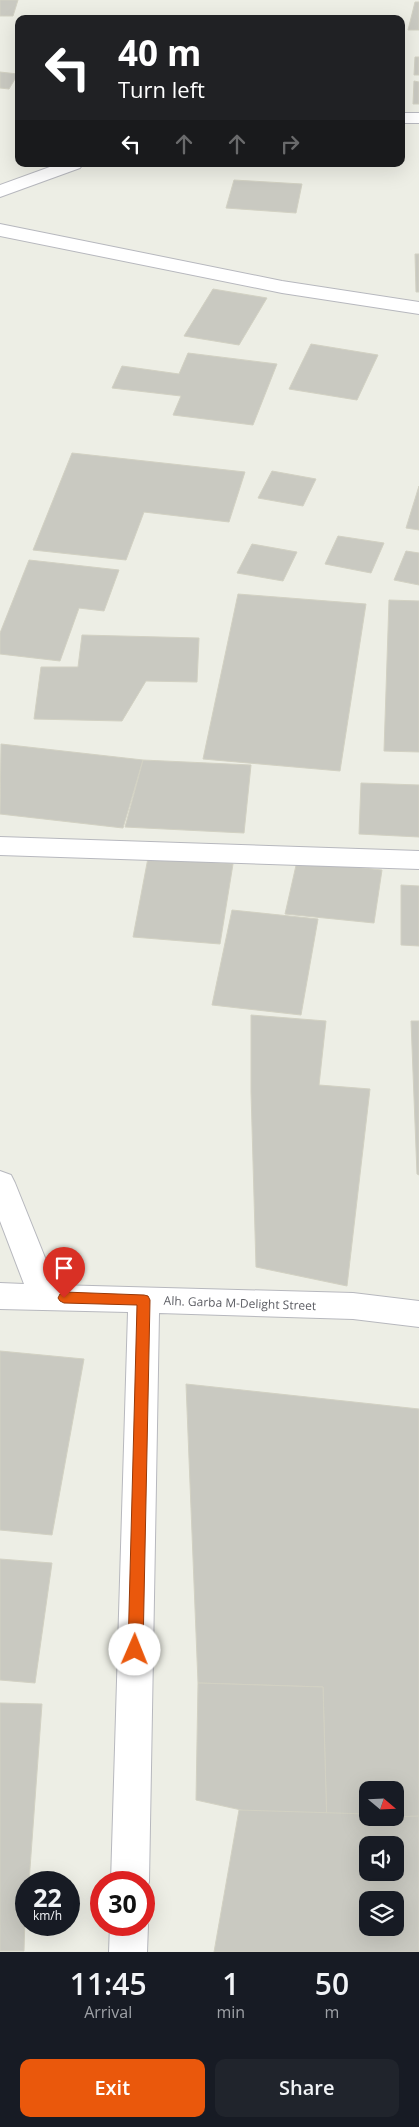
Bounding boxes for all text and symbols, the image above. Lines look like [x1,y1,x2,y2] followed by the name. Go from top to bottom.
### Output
[118,29,201,76] text: 40 m
[35,35,100,100] icon: left
[118,74,205,104] text: Turn left
[117,130,145,158] icon: left
[170,130,198,158] icon: ahead
[223,130,251,158] icon: ahead
[276,130,304,158] icon: right
[43,1247,85,1298] pin
[50,1254,78,1282] icon: arrive
[163,1292,317,1314] street label: Alh. Garba M-Delight Street
[108,1623,160,1675] position arrow
[359,1781,404,1826] north arrow
[359,1781,404,1936] map controls
[359,1836,404,1881] button: sound
[90,1871,155,1936] speed limit sign: 30
[33,1880,62,1914] text: 22
[359,1891,404,1936] button: layers
[33,1907,62,1924] text: km/h
[70,1963,147,2004] text: 11:45
[222,1963,239,2004] text: 1
[315,1963,349,2004] text: 50
[84,2001,132,2023] text: Arrival
[216,2001,245,2023] text: min
[325,2001,339,2023] text: m
[20,2059,205,2117] button: Exit
[215,2059,399,2117] button: Share

